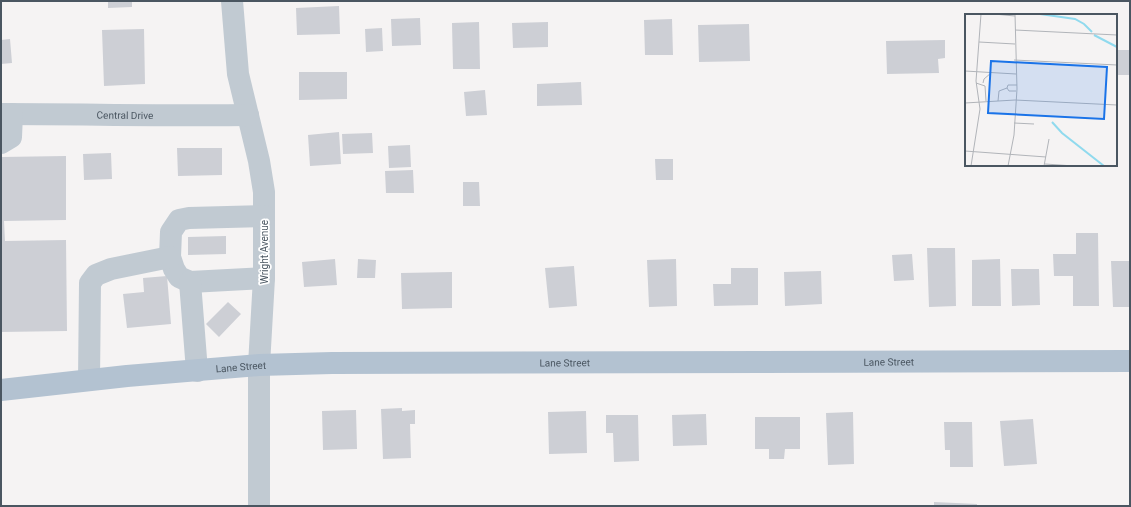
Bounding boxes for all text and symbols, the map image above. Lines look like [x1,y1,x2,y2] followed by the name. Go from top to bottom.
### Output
[965,14,1117,166] inset map
[97,109,153,121] street label: Central Drive
[259,220,270,284] street label: Wright Avenue
[863,356,914,367] street label: Lane Street
[539,357,590,368] street label: Lane Street
[215,359,266,374] street label: Lane Street

